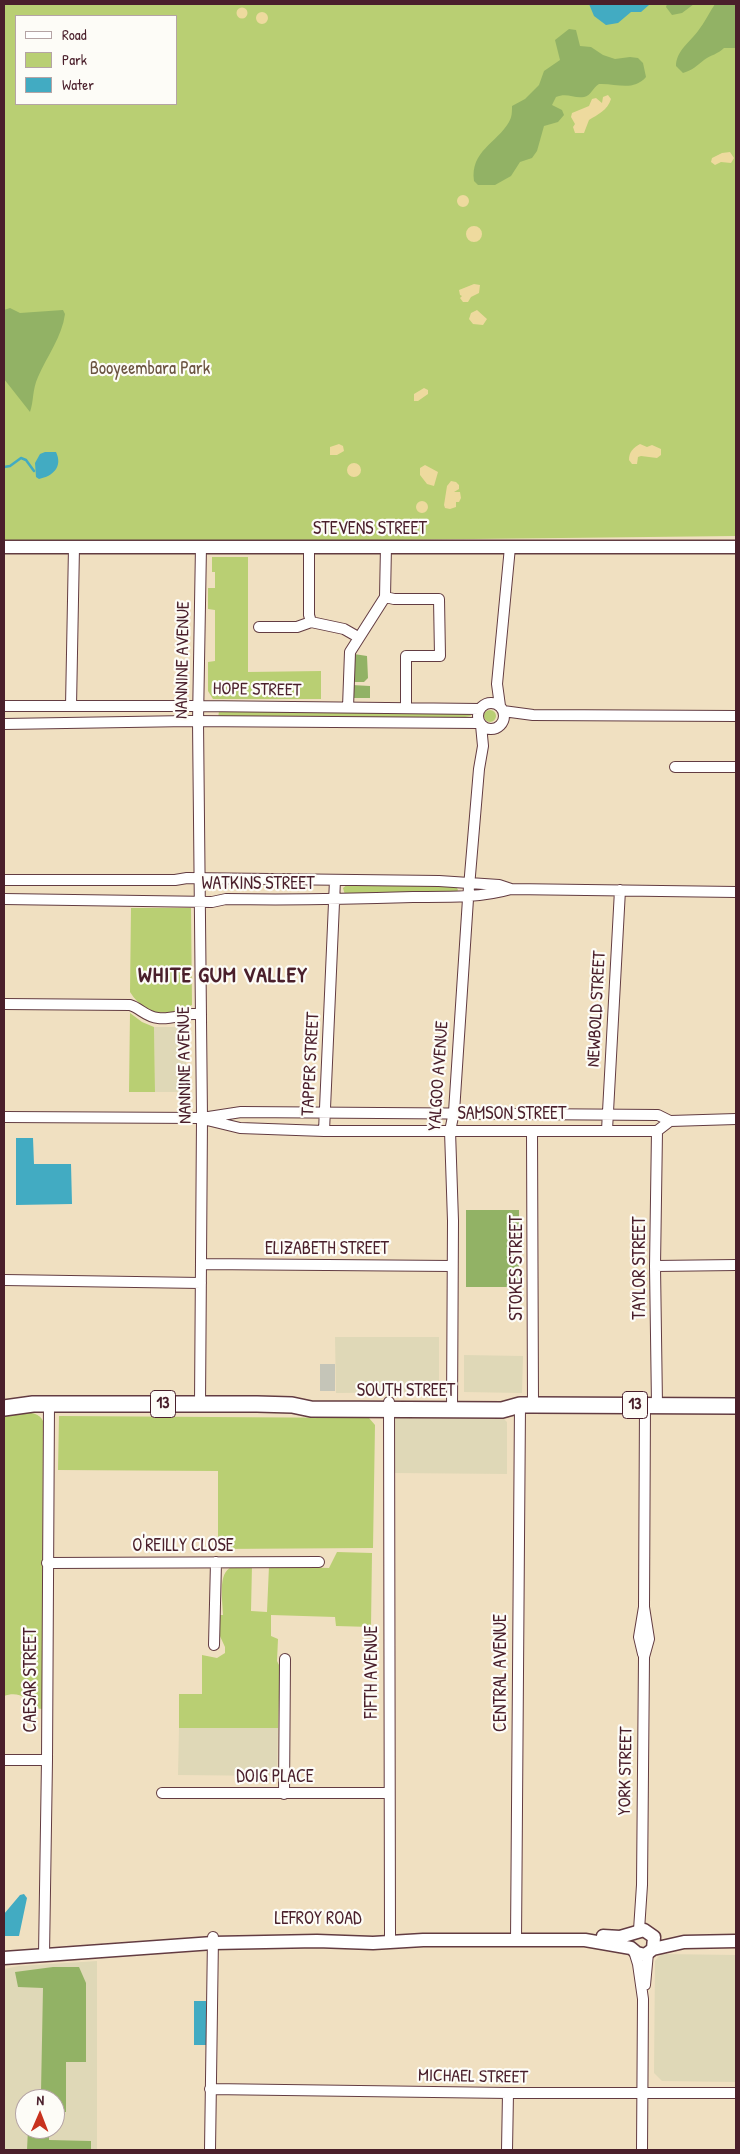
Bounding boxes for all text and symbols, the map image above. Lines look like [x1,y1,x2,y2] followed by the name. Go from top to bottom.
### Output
[15,15,178,105] legend
[62,24,87,45] text: Road
[62,49,87,70] text: Park
[62,74,94,95] text: Water
[90,358,210,380] park label: Booyeembara Park
[313,518,427,540] street label: STEVENS STREET
[171,601,195,719] street label: NANNINE AVENUE
[213,678,301,702] street label: HOPE STREET
[201,873,315,895] street label: WATKINS STREET
[583,950,611,1068] street label: NEWBOLD STREET
[136,963,310,989] district label: WHITE GUM VALLEY
[173,1006,197,1124] street label: NANNINE AVENUE
[297,1012,325,1116] street label: TAPPER STREET
[424,1020,454,1132] street label: YALGOO AVENUE
[458,1103,566,1125] street label: SAMSON STREET
[506,1215,528,1321] street label: STOKES STREET
[629,1216,651,1320] street label: TAYLOR STREET
[265,1238,389,1260] street label: ELIZABETH STREET
[357,1380,455,1402] street label: SOUTH STREET
[150,1390,176,1418] road number: 13
[622,1392,648,1418] road number: 13
[132,1535,234,1557] street label: O'REILLY CLOSE
[490,1614,512,1732] street label: CENTRAL AVENUE
[361,1625,383,1719] street label: FIFTH AVENUE
[20,1627,42,1733] street label: CAESAR STREET
[614,1726,638,1816] street label: YORK STREET
[236,1766,314,1788] street label: DOIG PLACE
[274,1908,362,1930] street label: LEFROY ROAD
[418,2065,528,2089] street label: MICHAEL STREET
[15,2089,65,2139] north arrow
[36,2090,44,2109] text: N

